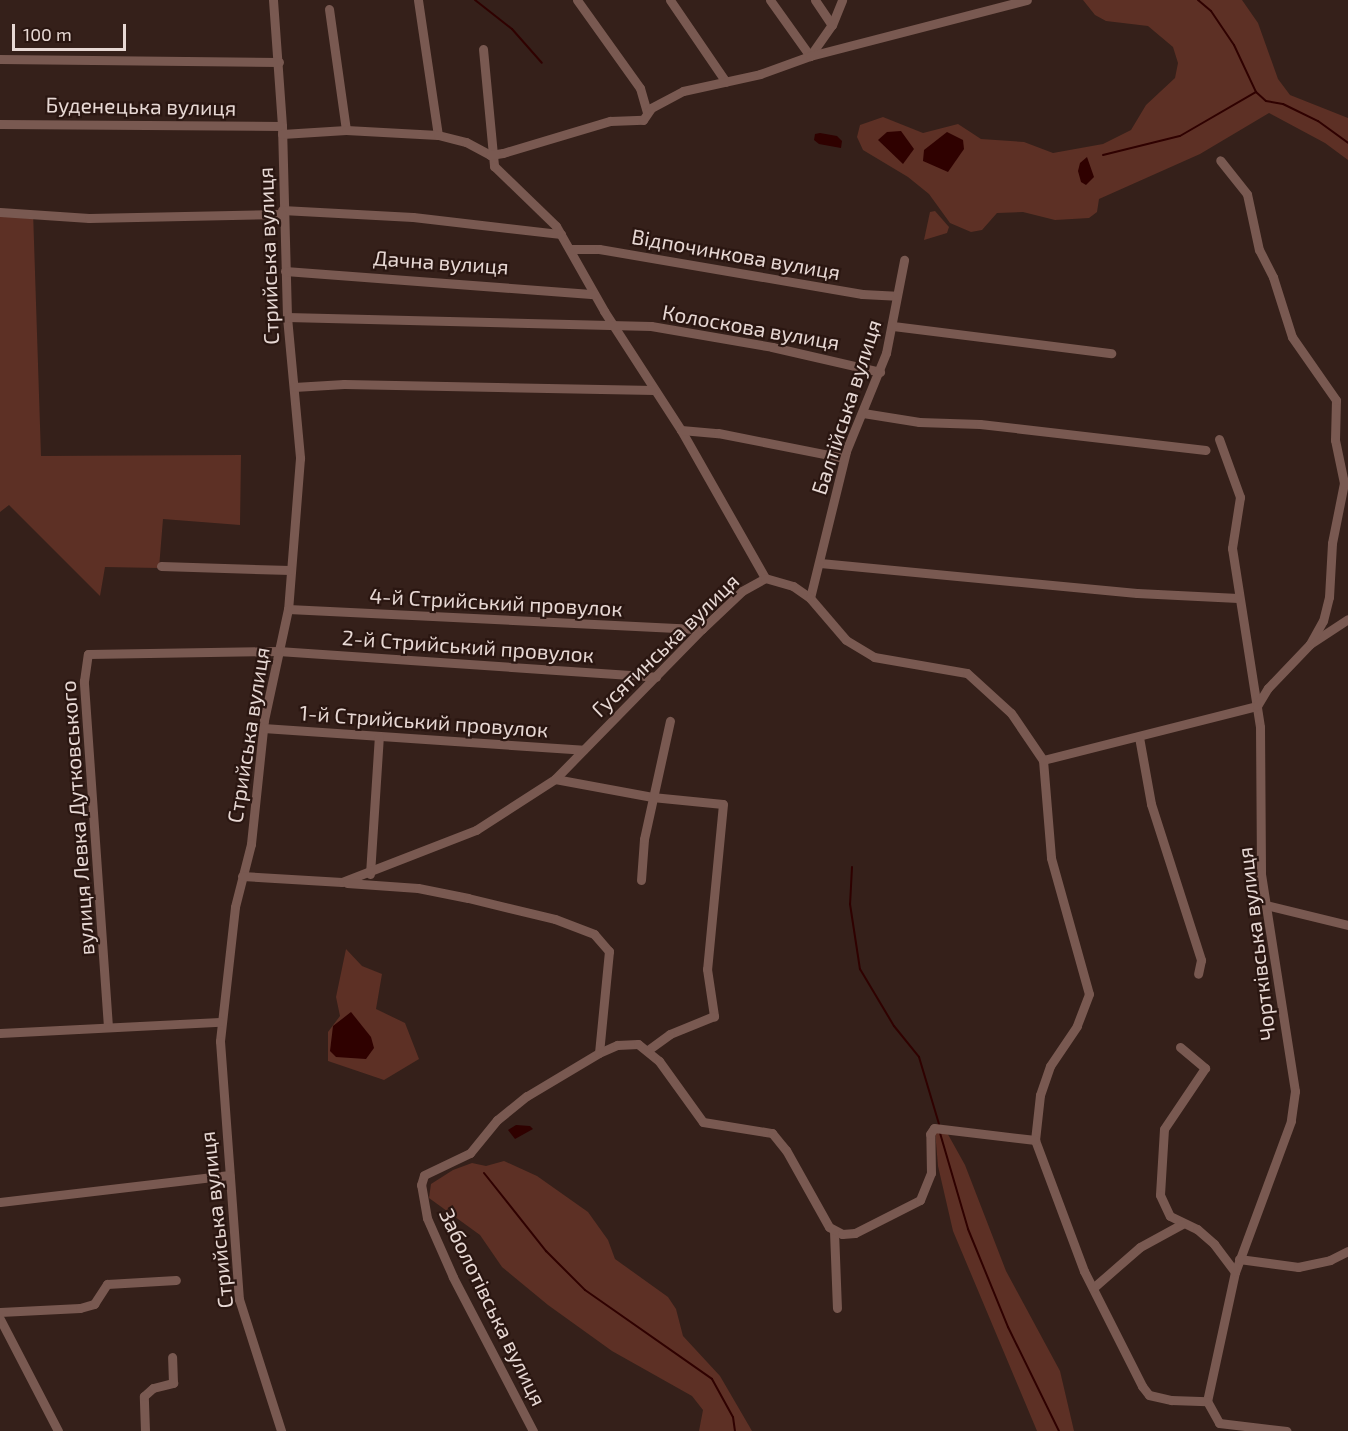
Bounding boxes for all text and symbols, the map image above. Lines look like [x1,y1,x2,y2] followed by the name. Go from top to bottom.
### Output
[15,12,129,50] scale bar
[23,23,72,45] text: 100 m
[45,92,237,120] street label: Буденецька вулиця
[252,167,284,345] street label: Стрийська вулиця
[630,223,842,285] street label: Відпочинкова вулиця
[372,245,510,279] street label: Дачна вулиця
[660,299,842,355] street label: Колоскова вулиця
[806,316,886,498] street label: Балтійська вулиця
[586,568,744,722] street label: Гусятинська вулиця
[369,583,623,621] street label: 4-й Стрийський провулок
[341,625,595,667] street label: 2-й Стрийський провулок
[222,645,274,825] street label: Стрийська вулиця
[55,680,99,956] street label: вулиця Левка Дутковського
[299,700,549,742] street label: 1-й Стрийський провулок
[1232,846,1280,1042] street label: Чортківська вулиця
[194,1130,238,1310] street label: Стрийська вулиця
[434,1204,552,1410] street label: Заболотівська вулиця

